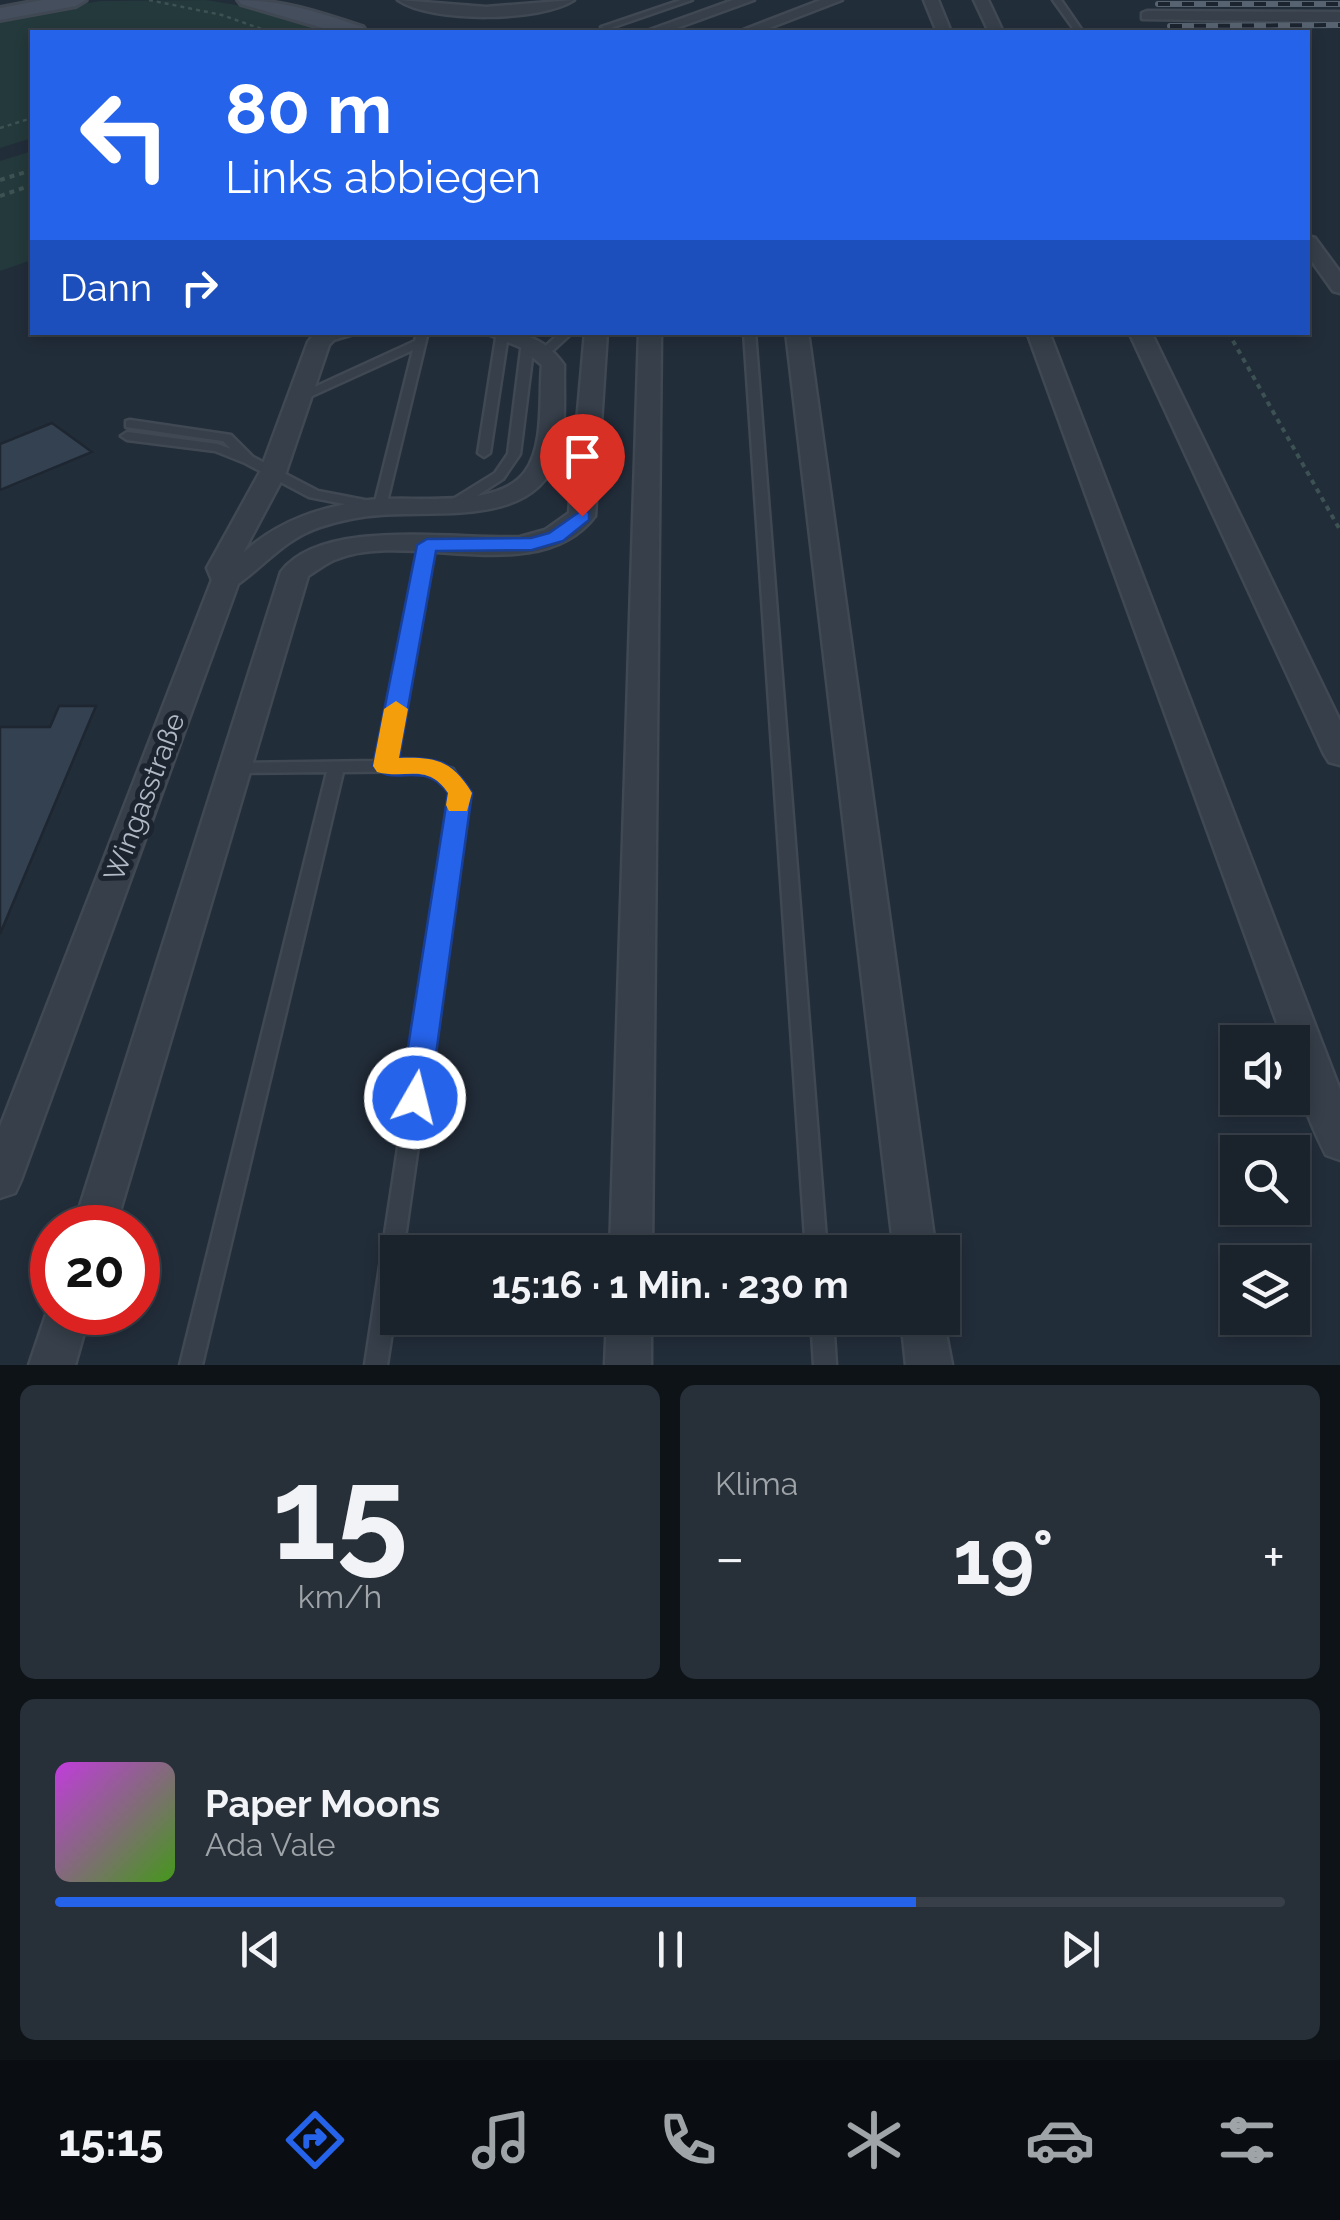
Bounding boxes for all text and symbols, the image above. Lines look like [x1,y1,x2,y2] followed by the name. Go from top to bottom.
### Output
[225,67,392,149] text: 80 m
[60,70,190,200] icon: left
[225,151,541,204] text: Links abbiegen
[172,260,227,315] icon: right
[60,265,152,310] text: Dann
[540,414,625,517] pin
[555,429,610,484] icon: arrive
[97,708,192,886] street label: Wingasstraße
[1220,1025,1310,1335] map controls
[1220,1025,1310,1115] button: sound
[363,1046,467,1150] position arrow
[1220,1135,1310,1225] button: search
[30,1205,160,1335] speed limit sign: 20
[1220,1245,1310,1335] button: layers
[491,1262,849,1307] text: 15:16 · 1 Min. · 230 m
[272,1437,408,1589] text: 15
[715,1465,798,1502] text: Klima
[953,1513,1054,1602] text: 19°
[715,1525,745,1590] text: −
[1262,1525,1285,1590] text: +
[298,1578,382,1615] text: km/h
[205,1781,440,1826] text: Paper Moons
[205,1826,336,1863] text: Ada Vale
[233,1922,288,1977] icon: previous
[643,1922,698,1977] icon: pause
[1053,1922,1108,1977] icon: next
[280,2105,350,2175] icon: directions
[466,2105,536,2175] icon: music
[653,2105,723,2175] icon: phone
[839,2105,909,2175] icon: climate
[1025,2105,1095,2175] icon: car
[1212,2105,1282,2175] icon: filters
[58,2114,164,2167] text: 15:15

